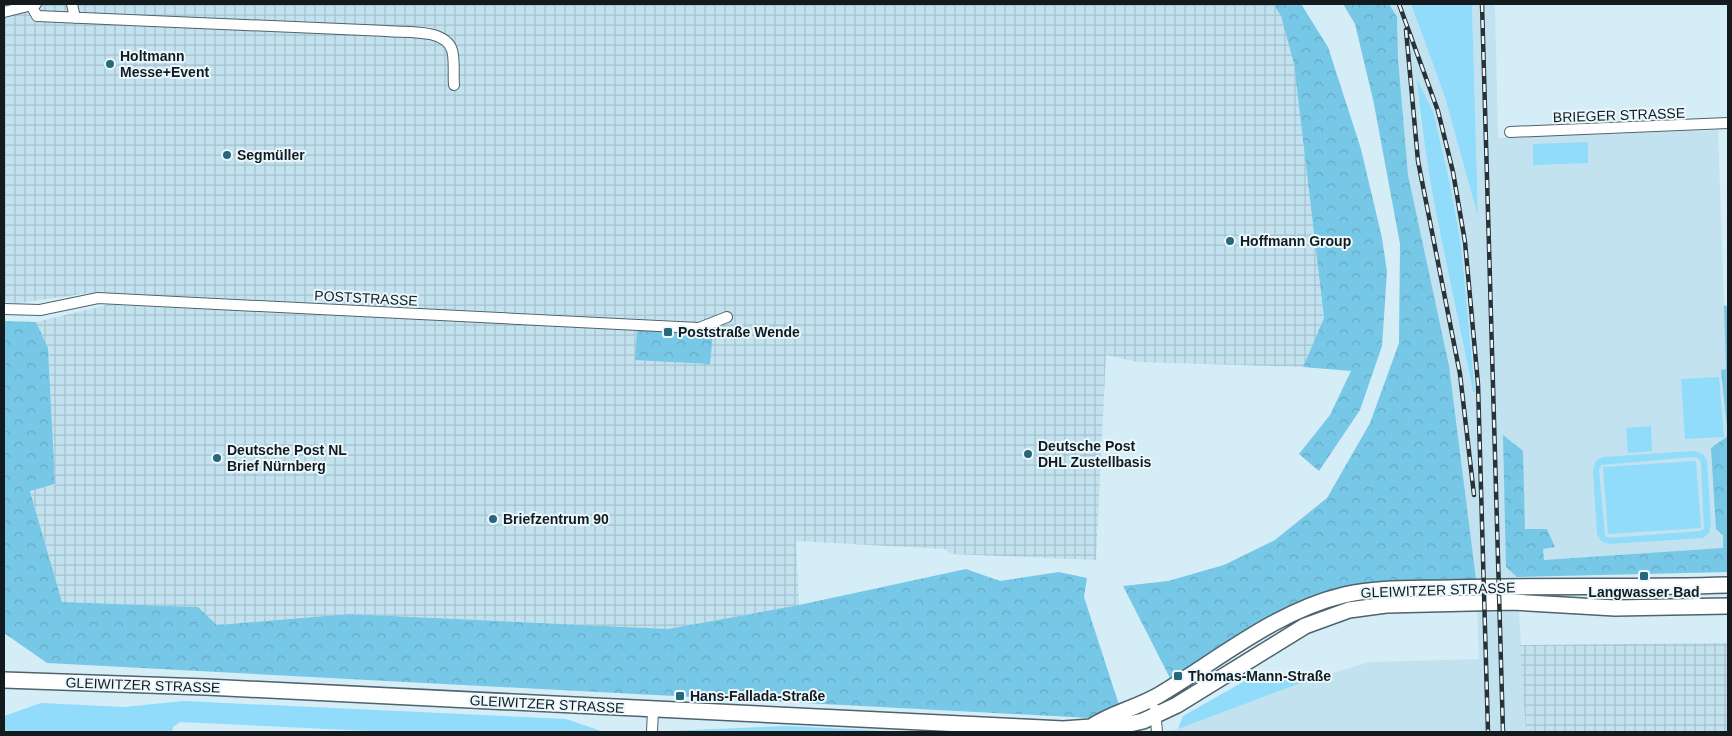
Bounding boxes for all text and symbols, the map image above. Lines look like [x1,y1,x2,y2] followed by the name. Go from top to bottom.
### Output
[120,48,209,80] place label: Holtmann Messe+Event
[104,58,116,70] marker: Holtmann Messe+Event
[1553,105,1685,125] street label: BRIEGER STRASSE
[237,147,305,163] place label: Segmüller
[221,149,233,161] marker: Segmüller
[1240,233,1351,249] place label: Hoffmann Group
[1224,235,1236,247] marker: Hoffmann Group
[314,287,418,309] street label: POSTSTRASSE
[678,324,800,340] place label: Poststraße Wende
[662,326,674,338] marker: Poststraße Wende
[1038,438,1152,470] place label: Deutsche Post DHL Zustellbasis
[227,442,347,474] place label: Deutsche Post NL Brief Nürnberg
[1022,448,1034,460] marker: Deutsche Post DHL Zustellbasis
[211,452,223,464] marker: Deutsche Post NL Brief Nürnberg
[503,511,609,527] place label: Briefzentrum 90
[487,513,499,525] marker: Briefzentrum 90
[1638,570,1650,582] marker: Langwasser Bad
[1360,579,1516,601] street label: GLEIWITZER STRASSE
[1588,584,1700,600] place label: Langwasser Bad
[1188,668,1331,684] place label: Thomas-Mann-Straße
[1172,670,1184,682] marker: Thomas-Mann-Straße
[65,674,221,696] street label: GLEIWITZER STRASSE
[690,688,826,704] place label: Hans-Fallada-Straße
[674,690,686,702] marker: Hans-Fallada-Straße
[469,692,625,716] street label: GLEIWITZER STRASSE

